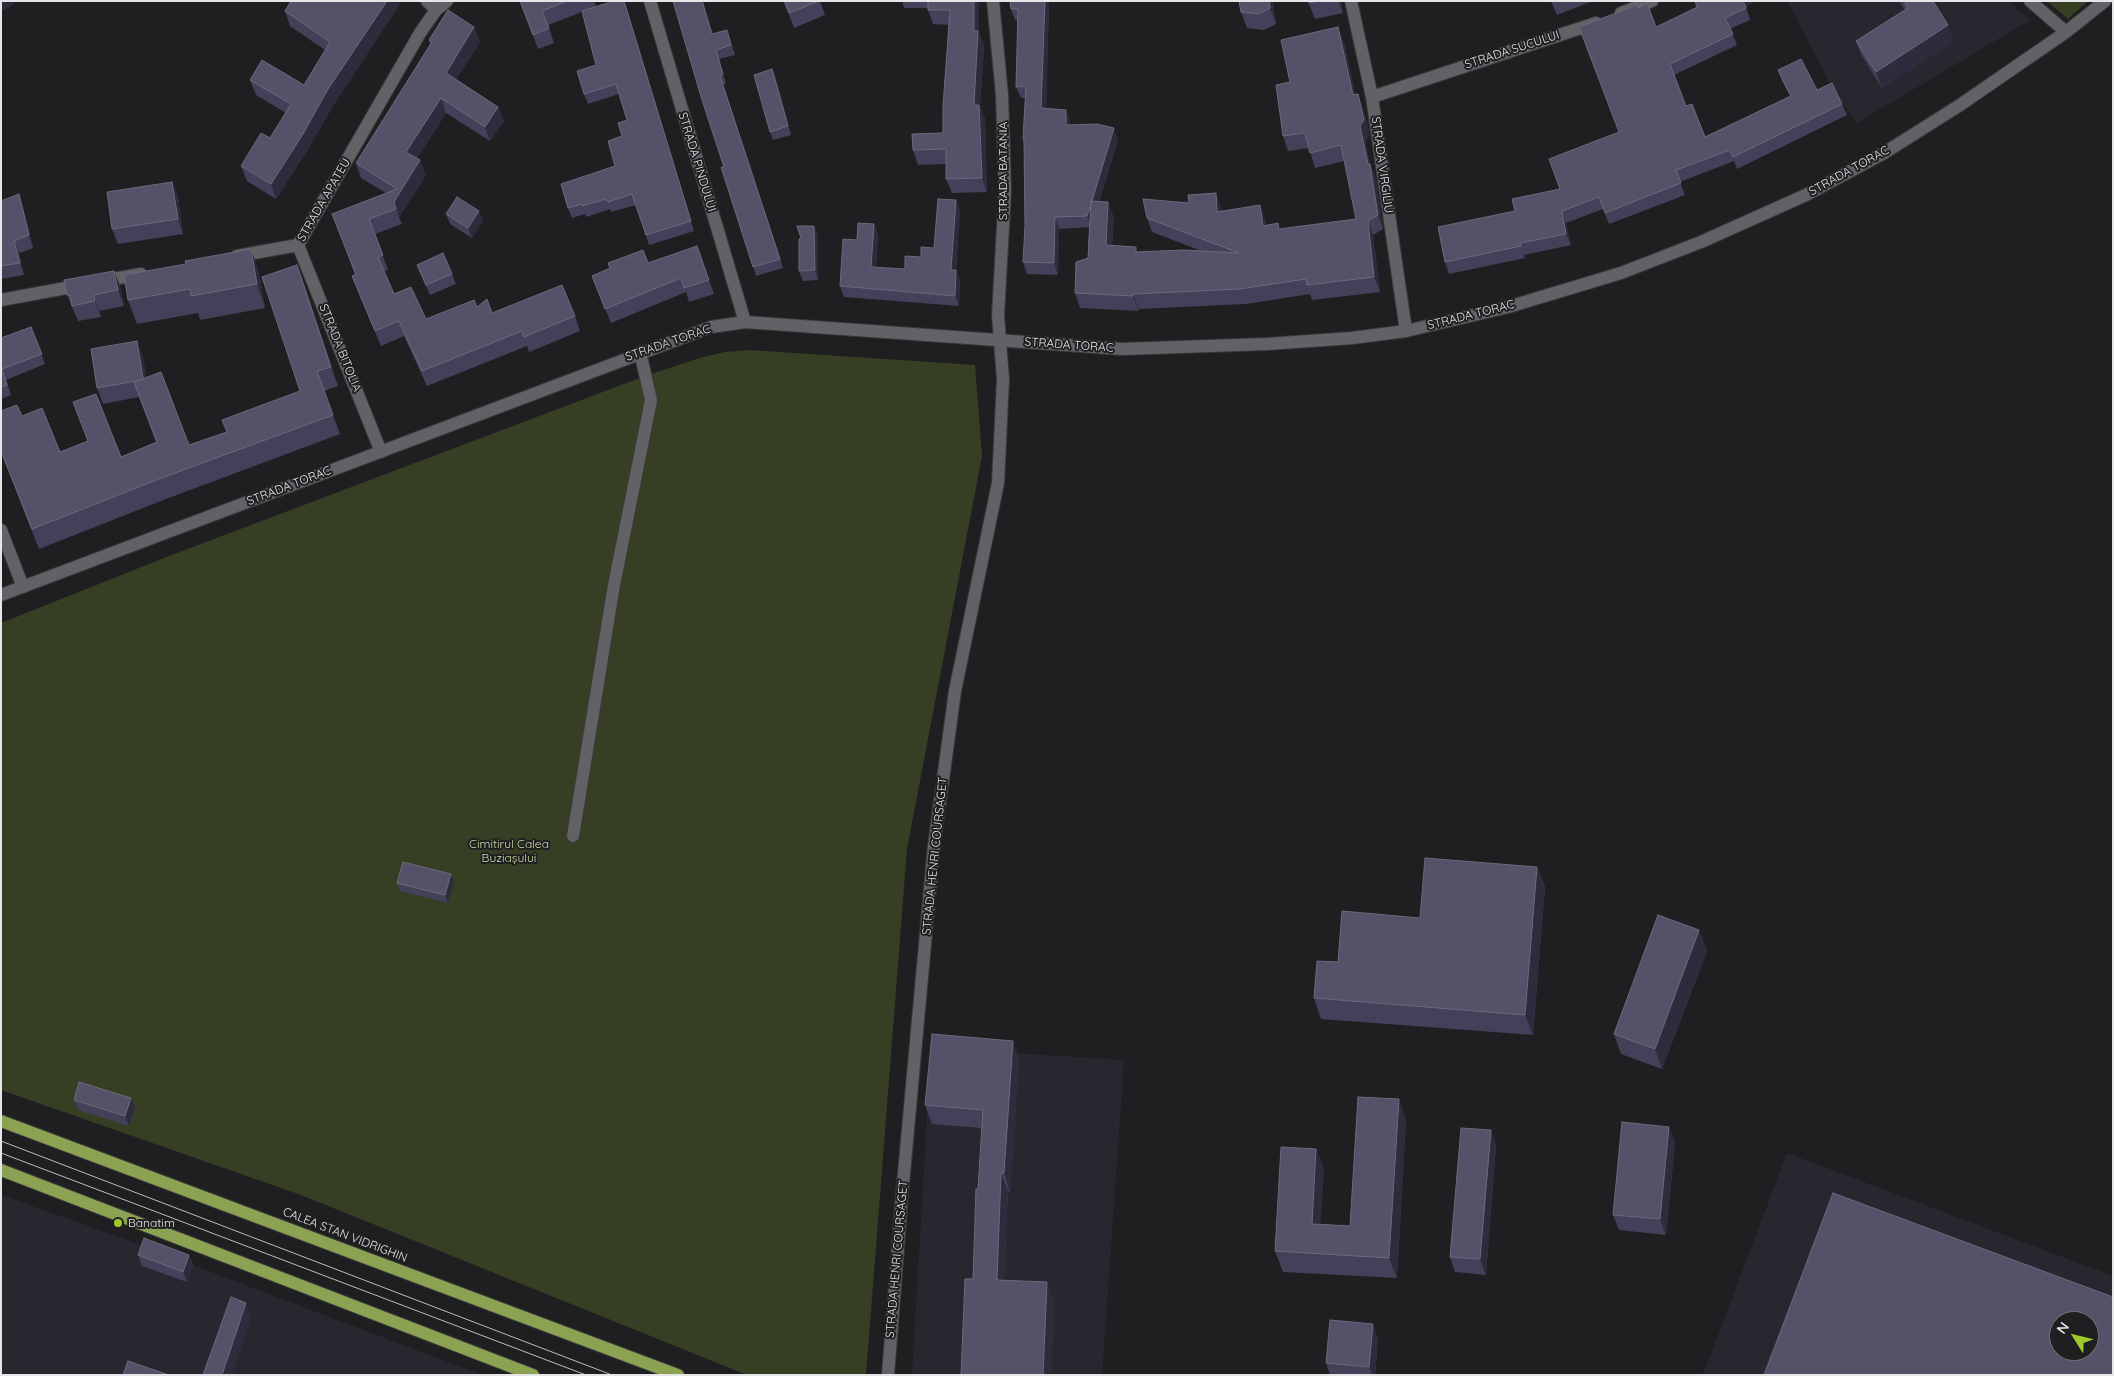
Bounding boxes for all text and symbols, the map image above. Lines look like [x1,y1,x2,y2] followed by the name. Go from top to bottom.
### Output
[1463,28,1561,72] street label: STRADA SUCULUI
[675,111,719,213] street label: STRADA PINDULUI
[1368,116,1396,214] street label: STRADA VIRGILIU
[996,122,1010,220] street label: STRADA BATANIA
[1807,143,1891,199] street label: STRADA TORAC
[294,156,354,244] street label: STRADA APATEU
[1426,297,1516,333] street label: STRADA TORAC
[316,302,364,394] street label: STRADA BITOLIA
[623,322,713,364] street label: STRADA TORAC
[1024,335,1114,355] street label: STRADA TORAC
[245,463,333,509] street label: STRADA TORAC
[920,776,950,936] street label: STRADA HENRI COURSAGET
[469,837,549,865] park label: Cimitirul Calea Buziașului
[883,1179,911,1339] street label: STRADA HENRI COURSAGET
[281,1205,409,1265] street label: CALEA STAN VIDRIGHIN
[128,1216,175,1230] place label: Banatim
[112,1217,124,1229] marker: Banatim
[2049,1311,2099,1361] north arrow
[2052,1318,2073,1337] text: N

